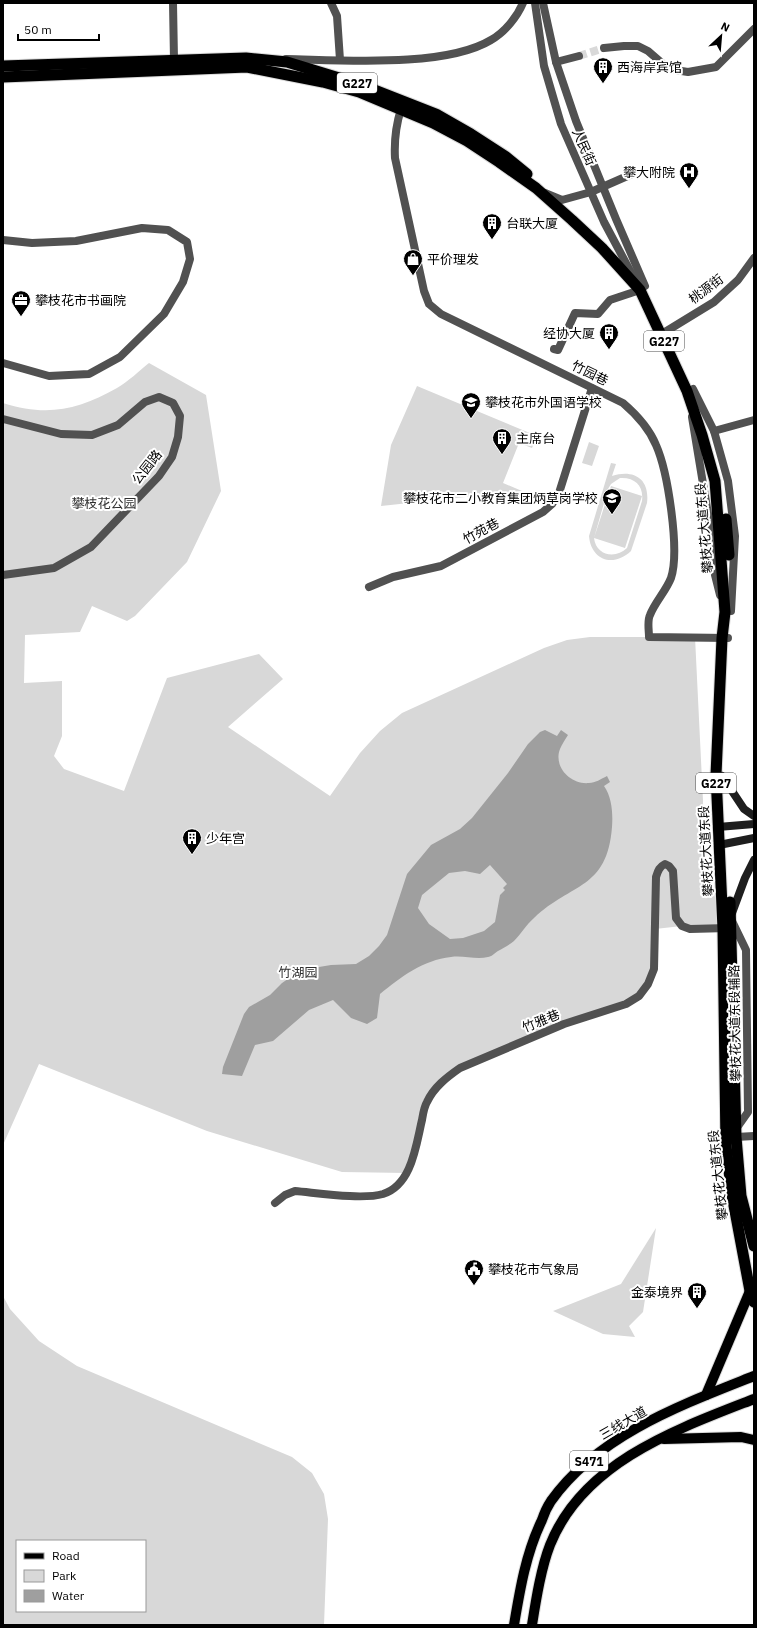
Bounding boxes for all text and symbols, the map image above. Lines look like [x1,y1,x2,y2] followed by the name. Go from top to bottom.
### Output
[18,16,99,42] scale bar
[701,16,741,56] north arrow
[719,19,732,35] text: N
[24,22,52,37] text: 50 m
[592,56,614,84] building icon: 西海岸宾馆
[617,59,682,76] place label: 西海岸宾馆
[337,73,377,93] road number: G227
[568,126,600,168] street label: 人民街
[678,161,700,189] hospital icon: 攀大附院
[623,164,675,181] place label: 攀大附院
[481,212,503,240] building icon: 台联大厦
[506,215,558,232] place label: 台联大厦
[402,248,424,276] shop icon: 平价理发
[427,251,479,268] place label: 平价理发
[685,270,727,308] street label: 桃源街
[10,289,32,317] office icon: 攀枝花市书画院
[35,292,126,309] place label: 攀枝花市书画院
[598,322,620,350] building icon: 经协大厦
[543,325,595,342] place label: 经协大厦
[644,331,684,351] road number: G227
[569,357,611,389] street label: 竹园巷
[460,391,482,419] school or university icon: 攀枝花市外国语学校
[485,394,602,411] place label: 攀枝花市外国语学校
[491,427,513,455] building icon: 主席台
[516,430,555,447] place label: 主席台
[128,446,166,488] street label: 公园路
[692,482,716,574] street label: 攀枝花大道东段
[601,487,623,515] school or university icon: 攀枝花市二小教育集团炳草岗学校
[403,490,598,507] place label: 攀枝花市二小教育集团炳草岗学校
[71,495,137,512] park label: 攀枝花公园
[460,514,502,548] street label: 竹苑巷
[696,773,736,793] road number: G227
[695,805,717,897] street label: 攀枝花大道东段
[181,827,203,855] building icon: 少年宫
[206,830,245,847] place label: 少年宫
[278,964,318,981] park label: 竹湖园
[725,964,745,1082] street label: 攀枝花大道东段辅路
[520,1006,562,1036] street label: 竹雅巷
[705,1129,731,1221] street label: 攀枝花大道东段
[463,1258,485,1286] public building icon: 攀枝花市气象局
[488,1261,579,1278] place label: 攀枝花市气象局
[686,1281,708,1309] building icon: 金泰境界
[631,1284,683,1301] place label: 金泰境界
[596,1403,650,1443] street label: 三线大道
[570,1451,608,1471] road number: S471
[16,1540,146,1612] legend
[52,1548,80,1563] text: Road
[52,1568,77,1583] text: Park
[52,1588,85,1603] text: Water

